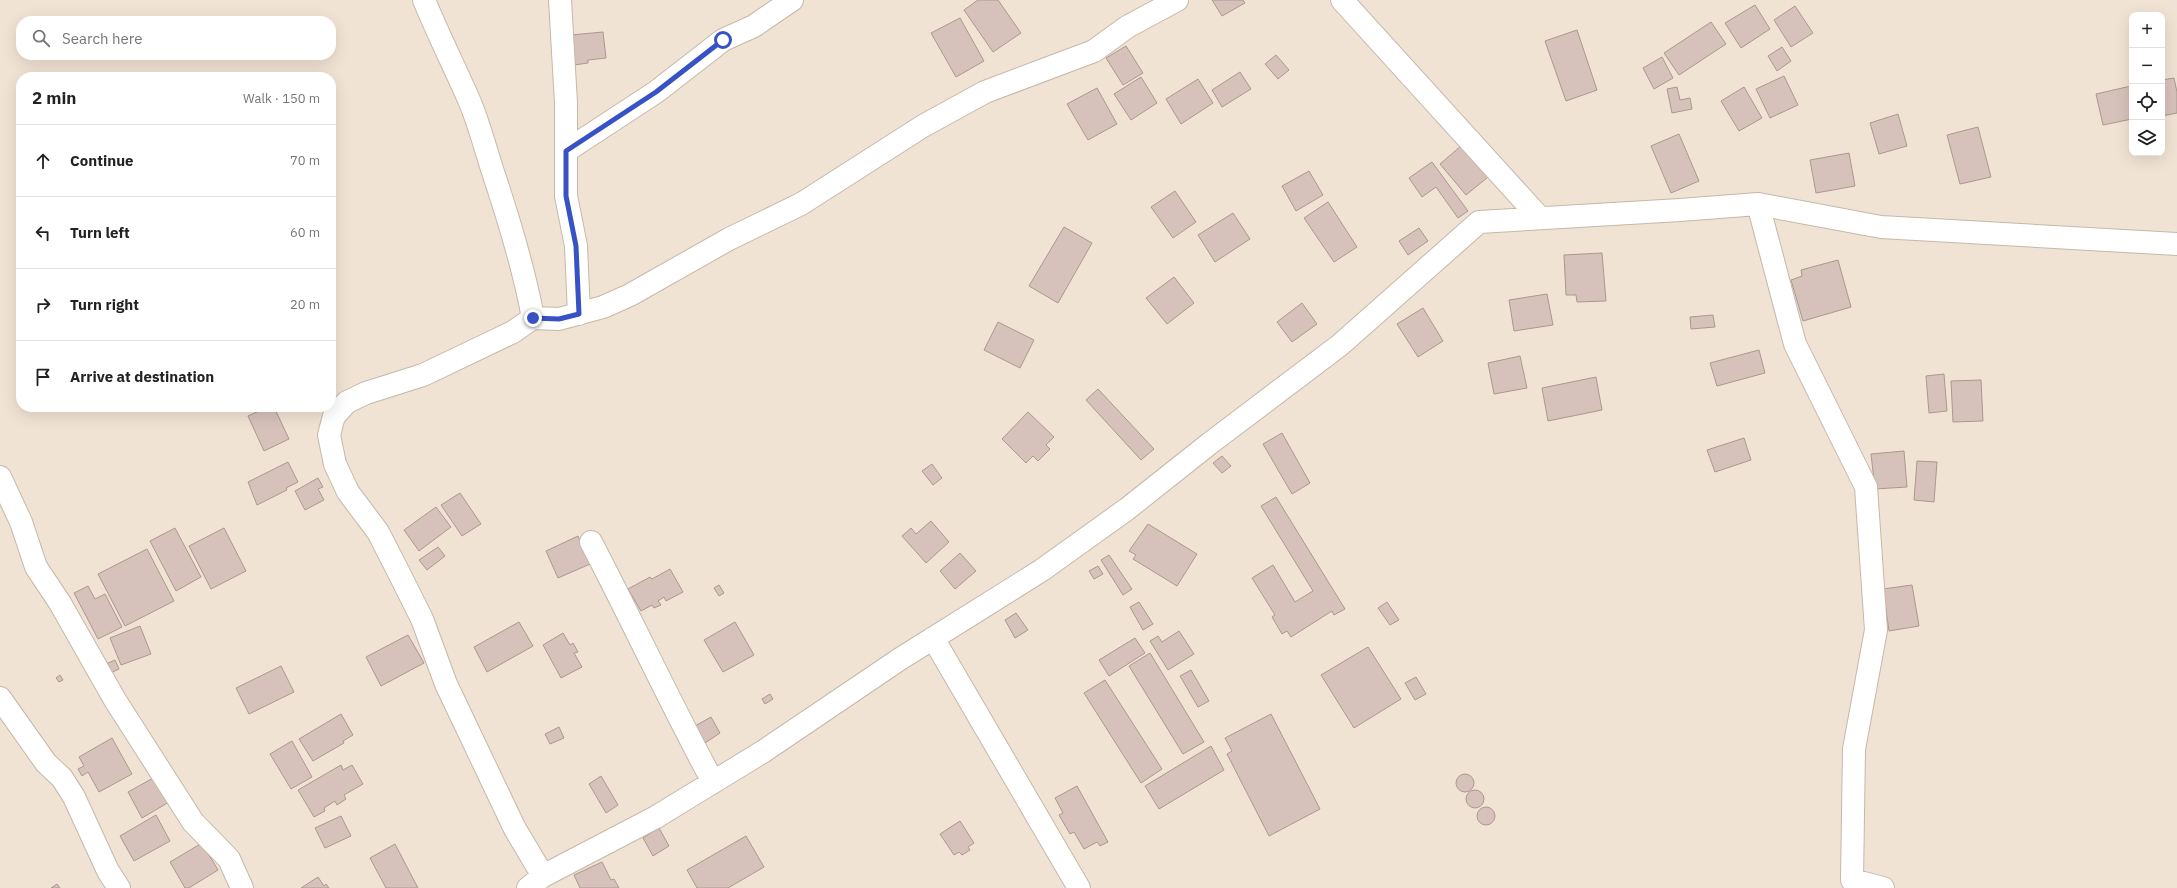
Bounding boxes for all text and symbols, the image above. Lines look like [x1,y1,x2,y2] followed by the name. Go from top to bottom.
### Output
[2129,12,2165,156] map controls
[2129,12,2165,48] button: +
[16,16,336,60] search box
[30,27,52,49] icon: search
[62,29,142,48] text: Search here
[714,31,732,49] route start
[2129,48,2165,84] button: −
[2129,84,2165,120] button: locate
[32,87,76,109] text: 2 min
[243,90,320,107] text: Walk · 150 m
[2129,120,2165,156] button: layers
[32,150,54,172] icon: ahead
[70,151,134,170] text: Continue
[290,152,320,169] text: 70 m
[32,222,54,244] icon: left
[70,223,130,242] text: Turn left
[290,224,320,241] text: 60 m
[32,294,54,316] icon: right
[70,295,139,314] text: Turn right
[290,296,320,313] text: 20 m
[524,309,542,327] route end
[32,366,54,388] icon: arrive
[70,367,214,386] text: Arrive at destination

